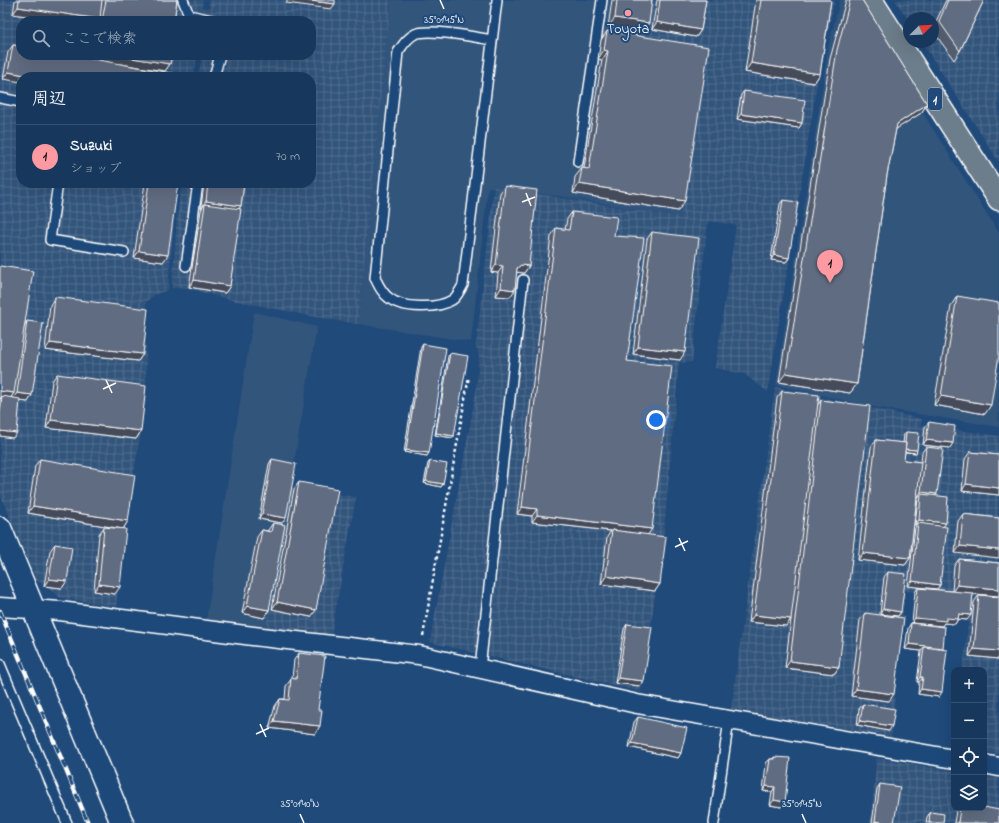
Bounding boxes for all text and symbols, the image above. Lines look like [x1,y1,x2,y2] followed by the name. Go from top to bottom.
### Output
[623,8,633,18] marker: Toyota
[903,12,939,48] north arrow
[424,13,464,28] text: 35°01'45"N
[16,16,316,60] search box
[607,19,649,41] place label: Toyota
[30,27,52,49] icon: search
[62,28,137,50] text: ここで検索
[32,87,66,112] text: 周辺
[928,88,942,110] road number: 1
[70,135,112,157] text: Suzuki
[43,147,47,166] text: 1
[276,147,300,166] text: 70 m
[70,159,121,178] text: ショップ
[817,250,843,283] pin: 1
[646,410,666,430] your location
[951,667,987,811] map controls
[951,667,987,703] button: +
[951,703,987,739] button: −
[951,739,987,775] button: locate
[951,775,987,811] button: layers
[281,797,320,812] text: 35°01'40"N
[782,797,822,812] text: 35°01'45"N

